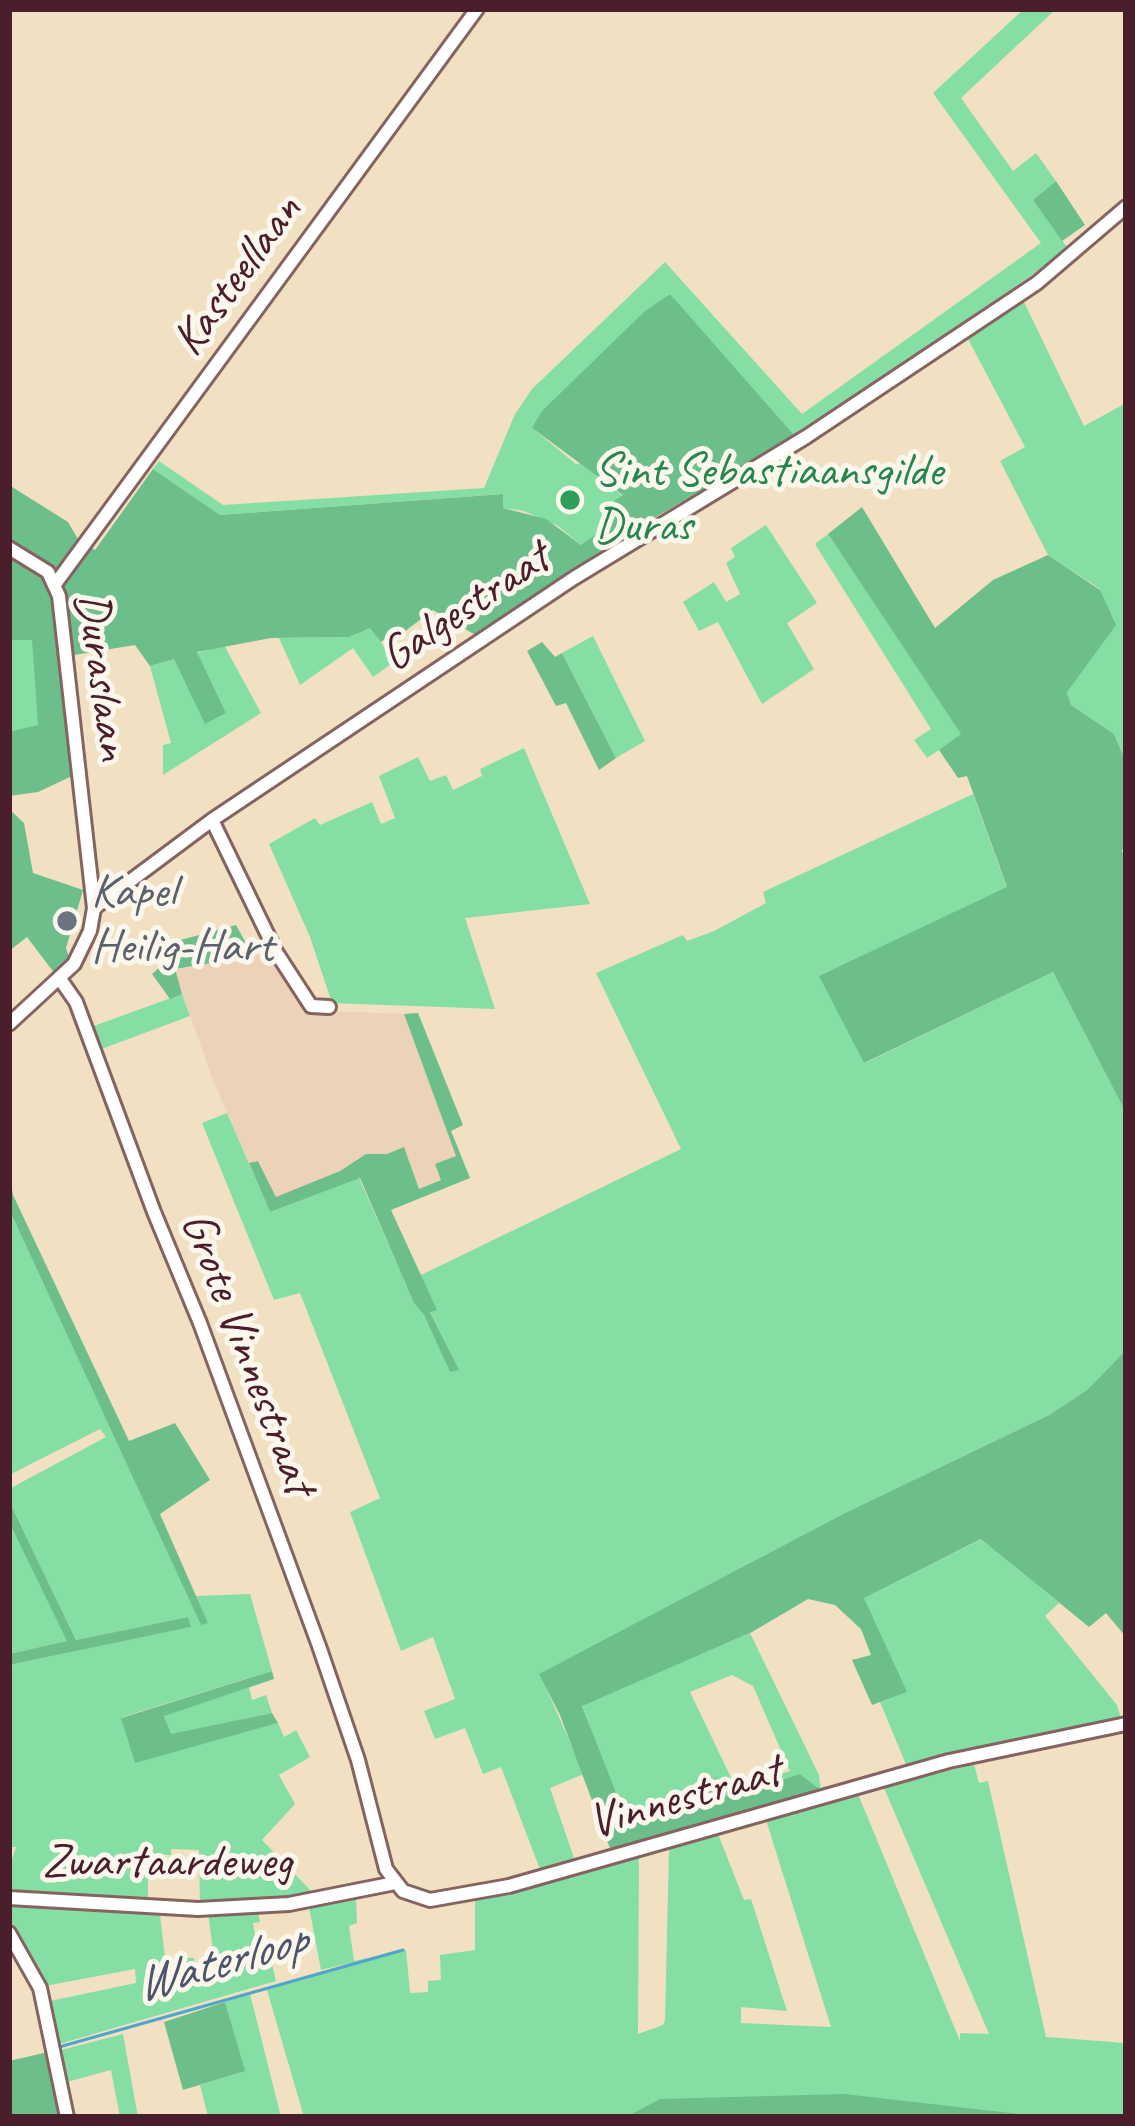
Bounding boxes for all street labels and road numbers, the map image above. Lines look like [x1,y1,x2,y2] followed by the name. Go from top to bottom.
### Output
[160,184,316,368] street label: Kasteellaan
[371,531,561,685] street label: Galgestraat
[61,588,141,764] street label: Duraslaan
[167,1205,327,1503] street label: Grote Vinnestraat
[582,1743,788,1853] street label: Vinnestraat
[42,1834,292,1892] street label: Zwartaardeweg

